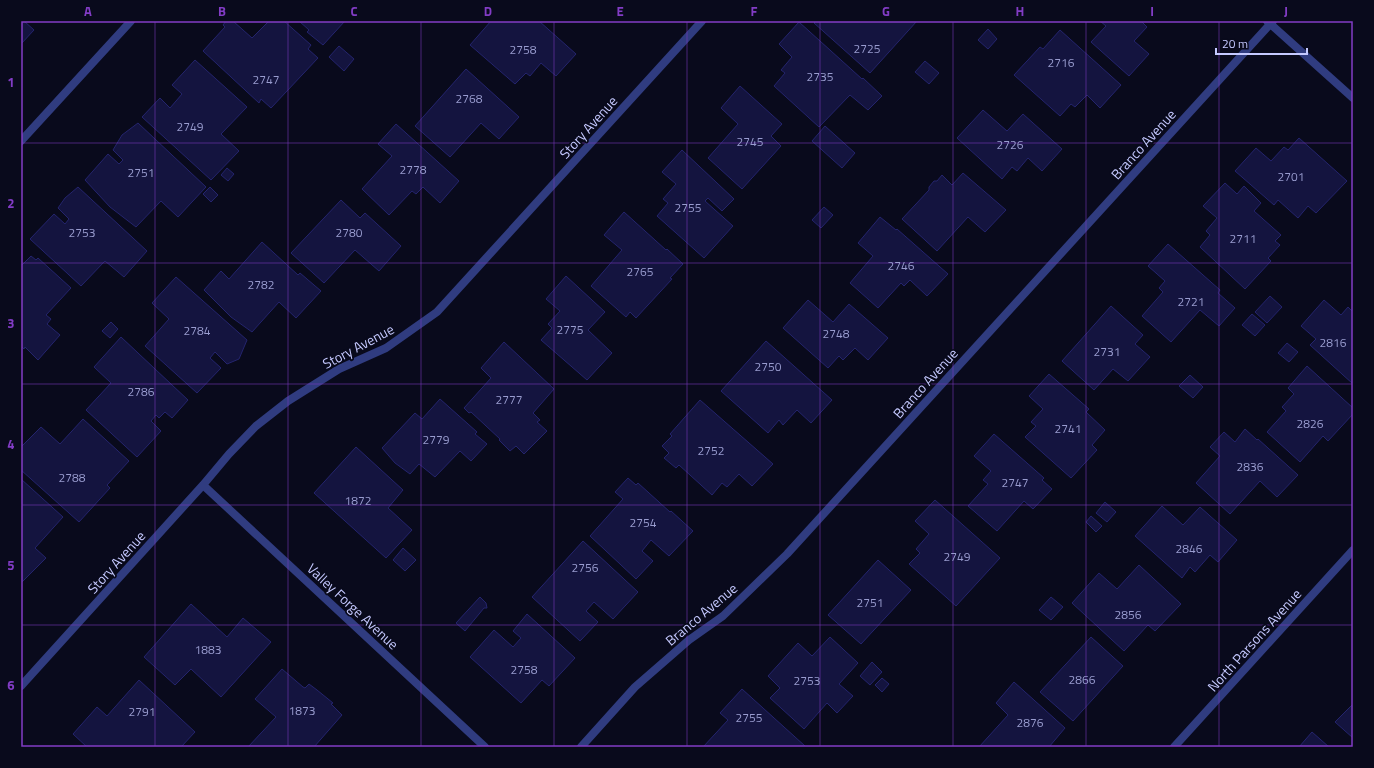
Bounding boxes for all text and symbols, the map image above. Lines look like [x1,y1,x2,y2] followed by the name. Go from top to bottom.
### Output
[84,1,92,21] text: A
[218,1,226,21] text: B
[350,1,358,21] text: C
[484,1,492,21] text: D
[616,1,624,21] text: E
[751,1,758,21] text: F
[882,1,890,21] text: G
[1016,1,1024,21] text: H
[1150,1,1154,21] text: I
[1284,1,1288,21] text: J
[1216,30,1307,56] scale bar
[1222,34,1248,53] text: 20 m
[854,39,881,58] house number: 2725
[510,40,537,59] house number: 2758
[1048,53,1075,72] house number: 2716
[807,67,834,86] house number: 2735
[253,70,279,89] house number: 2747
[7,72,15,92] text: 1
[456,89,483,108] house number: 2768
[554,91,622,163] street label: Story Avenue
[1106,104,1180,184] street label: Branco Avenue
[177,117,204,136] house number: 2749
[737,132,764,151] house number: 2745
[997,135,1024,154] house number: 2726
[400,160,427,179] house number: 2778
[128,163,154,182] house number: 2751
[1278,167,1304,186] house number: 2701
[7,193,15,213] text: 2
[675,198,702,217] house number: 2755
[69,223,95,242] house number: 2753
[336,223,363,242] house number: 2780
[1230,229,1256,248] house number: 2711
[888,256,915,275] house number: 2746
[627,262,654,281] house number: 2765
[248,275,274,294] house number: 2782
[1178,292,1204,311] house number: 2721
[7,313,15,333] text: 3
[319,318,397,374] street label: Story Avenue
[557,320,584,339] house number: 2775
[184,321,211,340] house number: 2784
[823,324,850,343] house number: 2748
[1320,333,1347,352] house number: 2816
[1094,342,1120,361] house number: 2731
[888,343,962,423] street label: Branco Avenue
[755,357,782,376] house number: 2750
[128,382,155,401] house number: 2786
[496,390,522,409] house number: 2777
[1297,414,1324,433] house number: 2826
[1055,419,1081,438] house number: 2741
[423,430,450,449] house number: 2779
[7,434,15,454] text: 4
[698,441,724,460] house number: 2752
[1237,457,1264,476] house number: 2836
[59,468,86,487] house number: 2788
[1002,473,1028,492] house number: 2747
[345,491,371,510] house number: 1872
[630,513,657,532] house number: 2754
[82,526,150,598] street label: Story Avenue
[1176,539,1203,558] house number: 2846
[944,547,971,566] house number: 2749
[7,555,15,575] text: 5
[303,558,403,654] street label: Valley Forge Avenue
[572,558,599,577] house number: 2756
[660,578,742,650] street label: Branco Avenue
[1202,584,1306,696] street label: North Parsons Avenue
[857,593,883,612] house number: 2751
[1115,605,1142,624] house number: 2856
[195,640,221,659] house number: 1883
[511,660,538,679] house number: 2758
[1069,670,1096,689] house number: 2866
[794,671,820,690] house number: 2753
[7,675,15,695] text: 6
[289,701,315,720] house number: 1873
[129,702,155,721] house number: 2791
[736,708,763,727] house number: 2755
[1017,713,1044,732] house number: 2876

